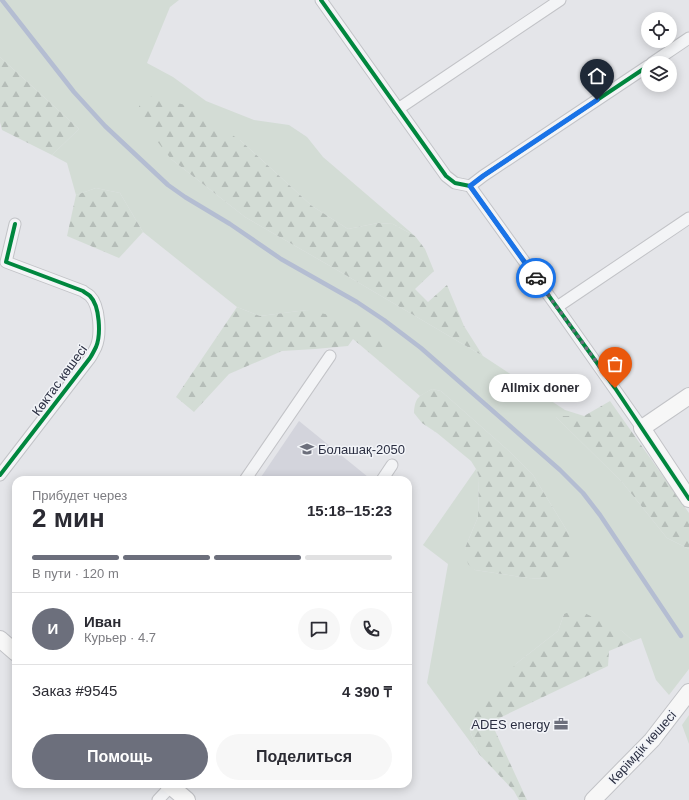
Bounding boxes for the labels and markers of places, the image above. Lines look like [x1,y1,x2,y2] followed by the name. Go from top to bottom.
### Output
[580,59,614,100] pin
[598,347,632,388] pin
[489,374,591,402] callout: Allmix doner
[299,441,315,457] school or university icon: Болашақ-2050
[318,442,405,457] place label: Болашақ-2050
[553,716,569,732] office icon: ADES energy
[471,717,550,732] place label: ADES energy

